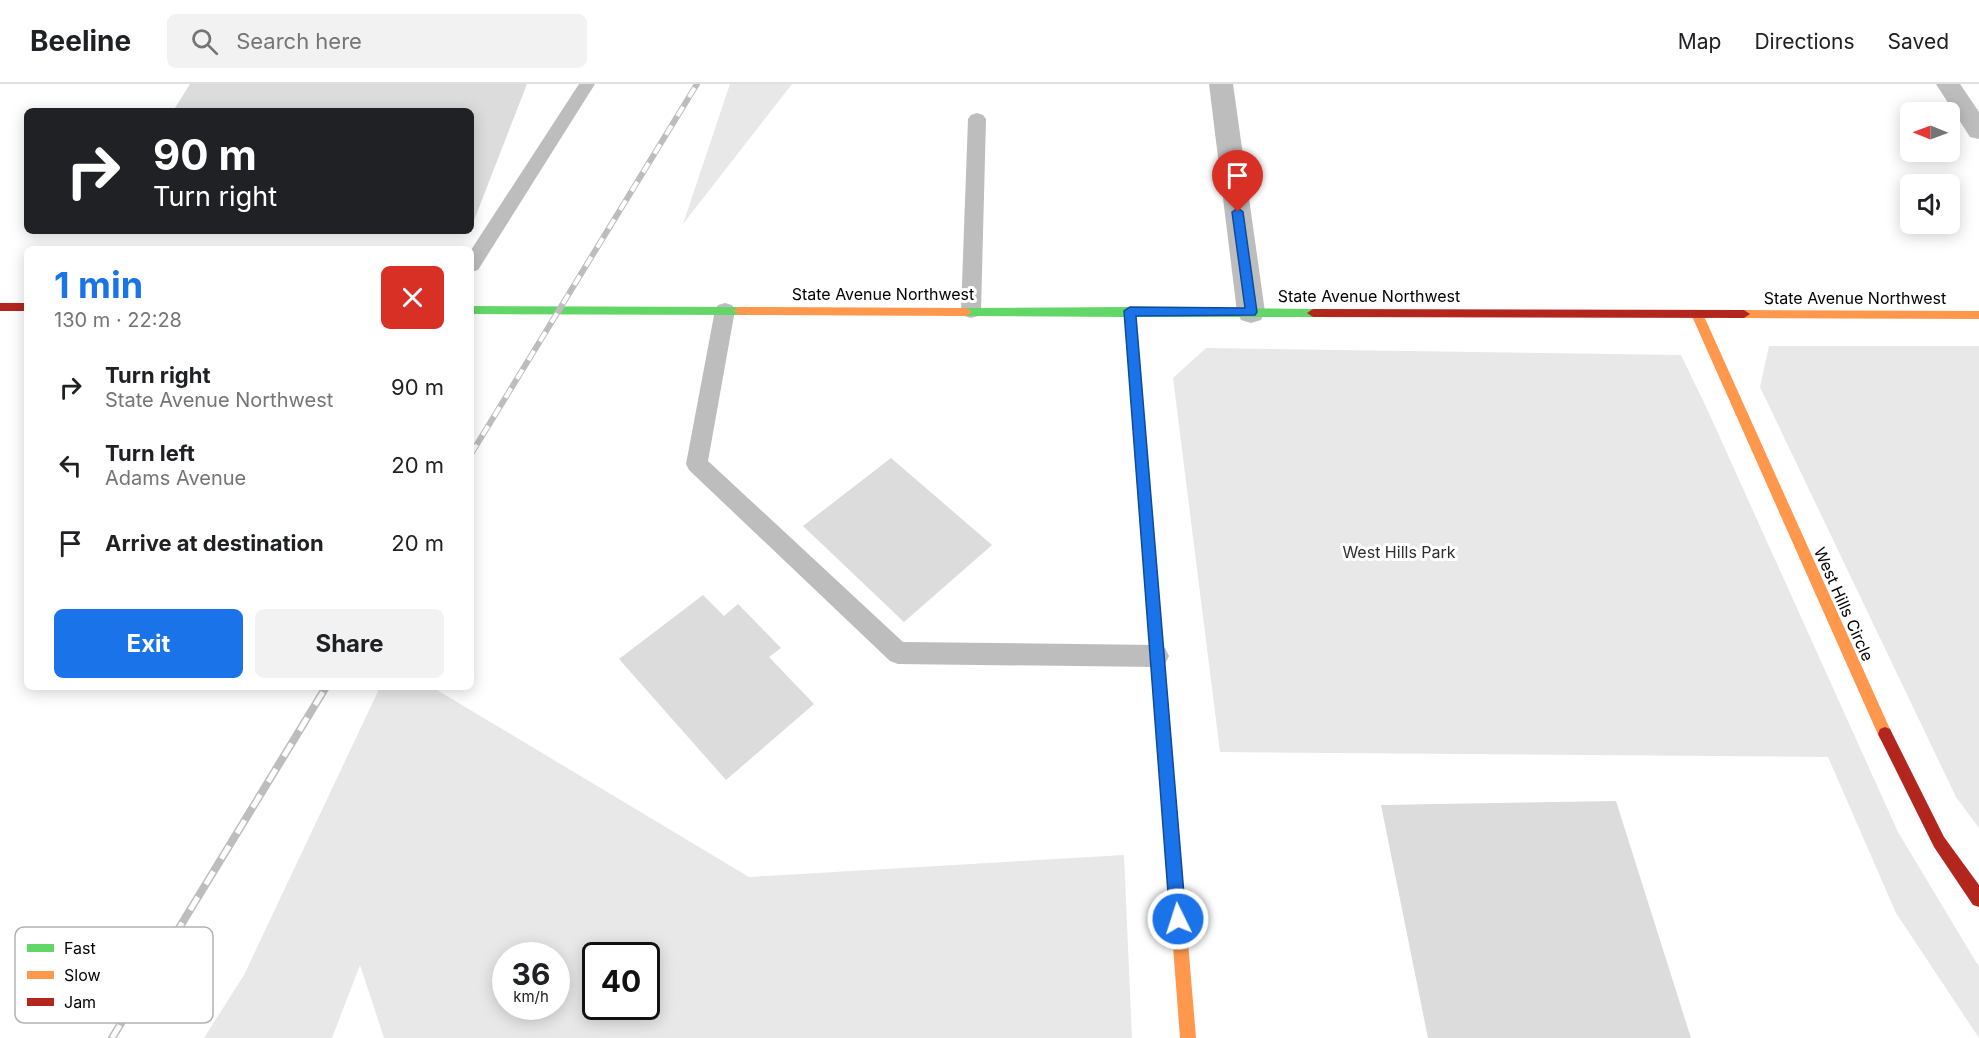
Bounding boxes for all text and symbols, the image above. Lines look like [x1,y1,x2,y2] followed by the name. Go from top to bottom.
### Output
[167,14,587,68] search box
[30,24,131,58] text: Beeline
[188,25,221,58] icon: search
[236,28,362,54] text: Search here
[1678,29,1721,54] text: Map
[1754,29,1855,54] text: Directions
[1888,29,1949,54] text: Saved
[1900,102,1960,162] north arrow
[1900,102,1960,234] map controls
[153,129,257,180] text: 90 m
[54,132,132,210] icon: right
[1212,150,1263,212] pin
[1221,159,1254,192] icon: arrive
[1900,174,1960,234] button: sound
[153,180,277,213] text: Turn right
[54,263,143,307] text: 1 min
[381,266,444,329] button: close
[792,284,974,304] street label: State Avenue Northwest
[1278,286,1460,306] street label: State Avenue Northwest
[1764,288,1946,308] street label: State Avenue Northwest
[54,308,182,332] text: 130 m · 22:28
[105,362,211,388] text: Turn right
[54,371,87,404] icon: right
[391,374,444,400] text: 90 m
[105,388,333,412] text: State Avenue Northwest
[105,440,195,466] text: Turn left
[54,449,87,482] icon: left
[391,452,444,478] text: 20 m
[105,466,246,490] text: Adams Avenue
[54,527,87,560] icon: arrive
[105,530,324,556] text: Arrive at destination
[391,530,444,556] text: 20 m
[1342,542,1456,562] park label: West Hills Park
[1810,544,1878,664] street label: West Hills Circle
[54,609,243,678] button: Exit
[255,609,444,678] button: Share
[1146,887,1210,951] position arrow
[15,927,213,1023] legend
[64,938,96,958] text: Fast
[582,942,660,1020] speed limit sign: 40
[512,956,550,992] text: 36
[64,965,101,985] text: Slow
[513,987,549,1006] text: km/h
[64,992,96,1012] text: Jam

